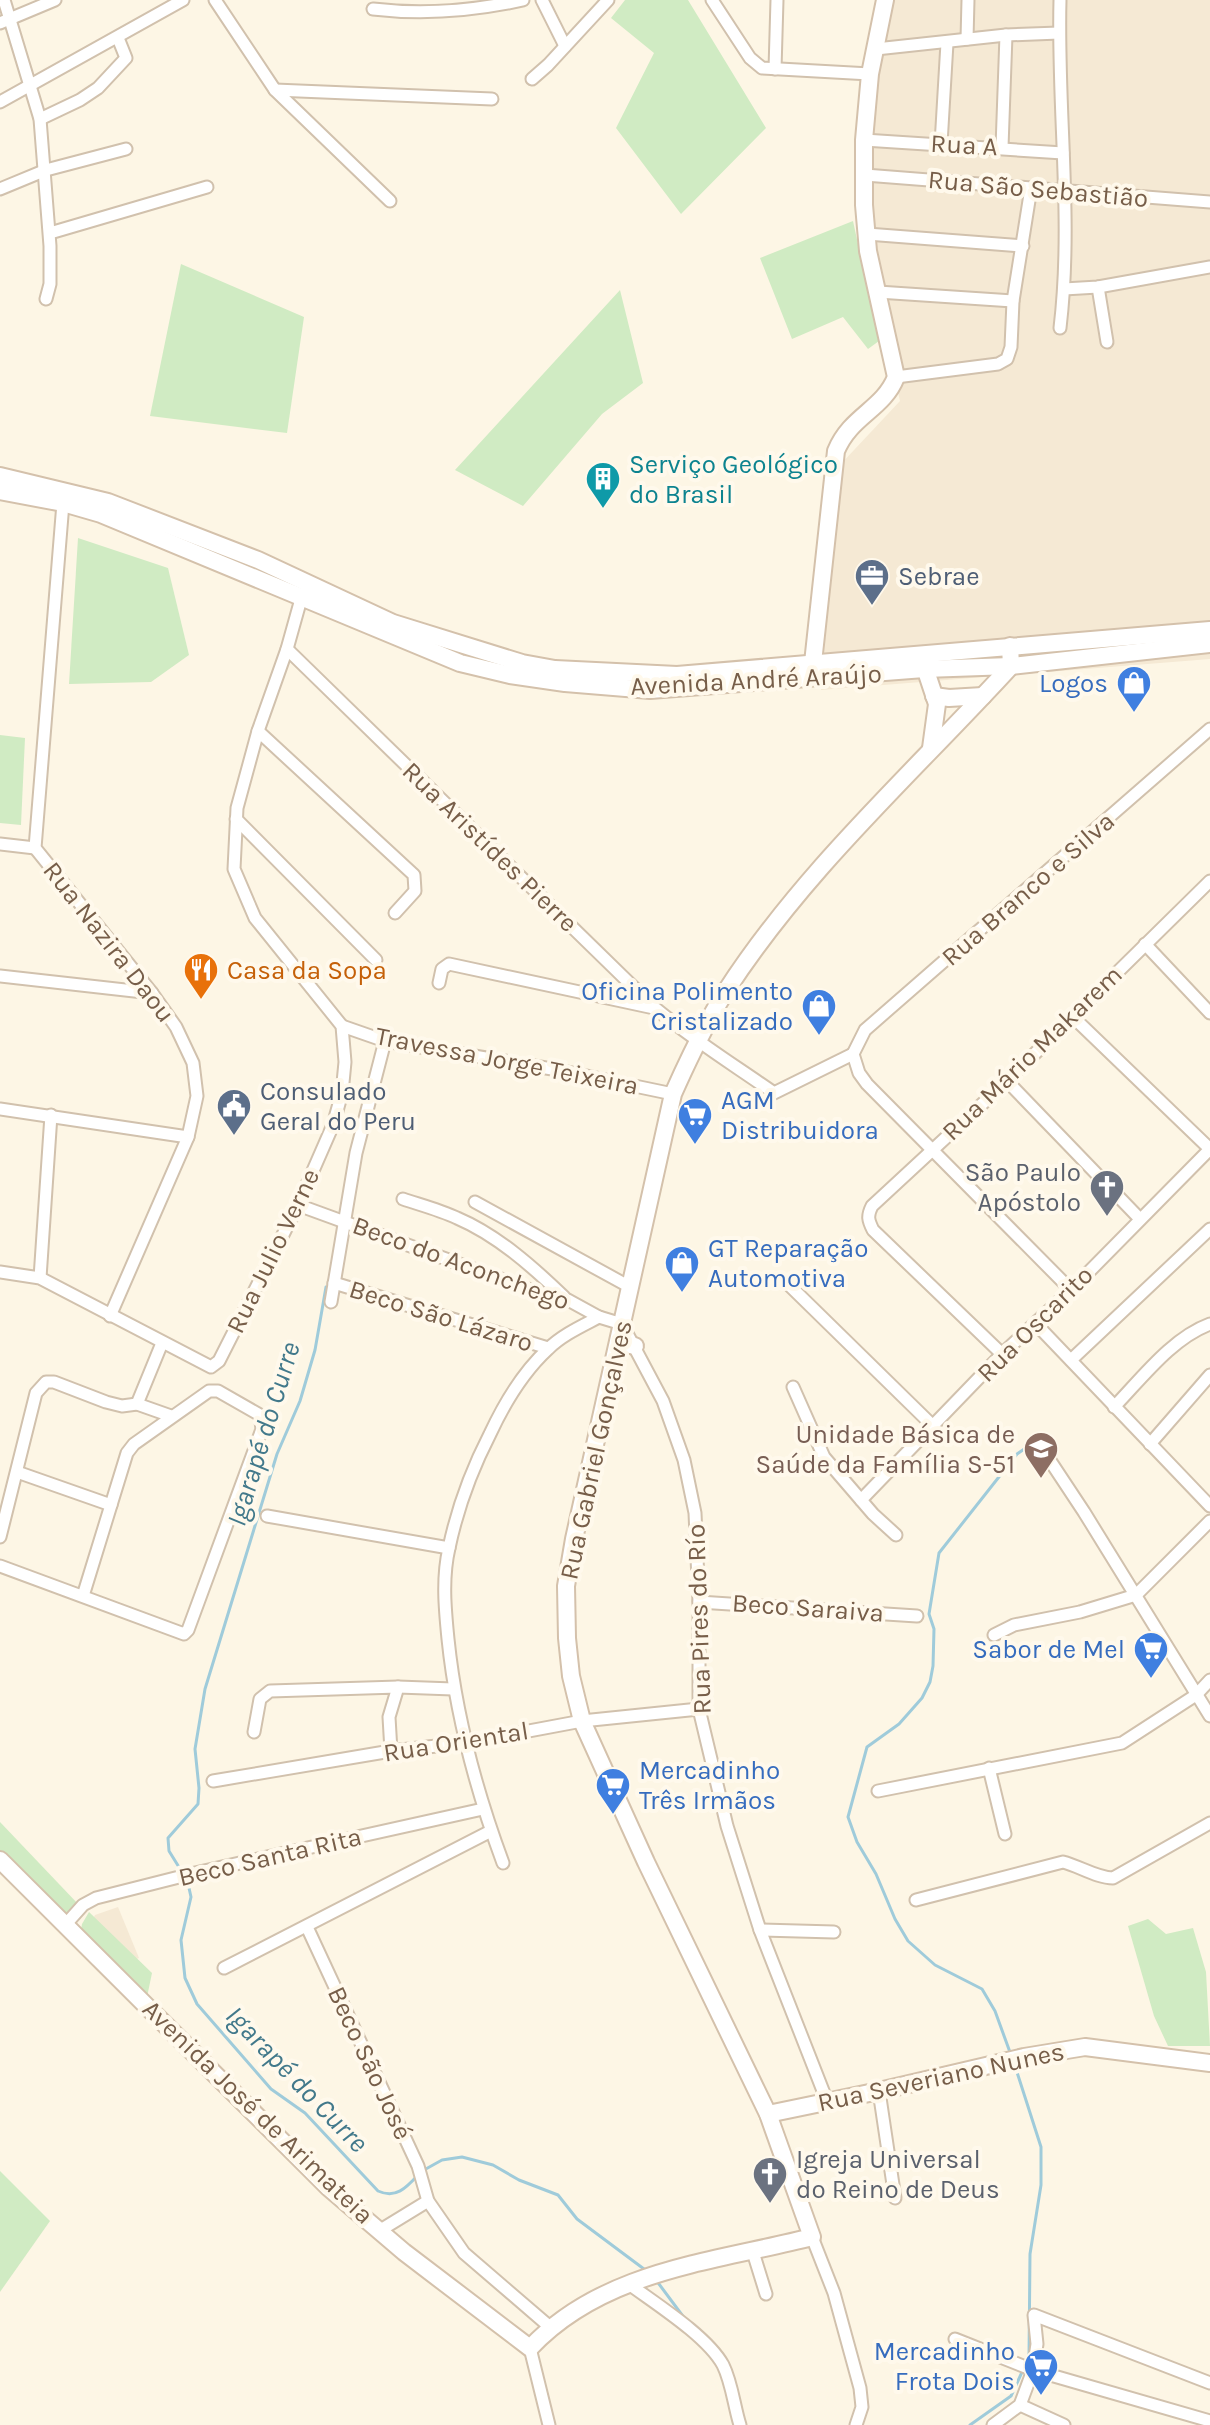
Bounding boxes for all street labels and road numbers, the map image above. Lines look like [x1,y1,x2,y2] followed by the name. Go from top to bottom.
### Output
[930,128,998,162] street label: Rua A
[927,164,1149,214] street label: Rua São Sebastião
[629,658,883,702] street label: Avenida André Araújo
[396,755,584,939] street label: Rua Aristídes Pierre
[935,805,1121,973] street label: Rua Branco e Silva
[37,855,181,1029] street label: Rua Nazira Daou
[935,959,1129,1147] street label: Rua Mário Makarem
[373,1020,641,1102] street label: Travessa Jorge Teixeira
[220,1164,326,1338] street label: Rua Julio Verne
[348,1209,574,1317] street label: Beco do Aconchego
[970,1259,1100,1389] street label: Rua Oscarito
[345,1273,537,1359] street label: Beco São Lázaro
[553,1318,639,1582] street label: Rua Gabriel Gonçalves
[680,1523,718,1715] street label: Rua Pires do Río
[731,1587,885,1629] street label: Beco Saraiva
[381,1715,531,1769] street label: Rua Oriental
[175,1821,365,1893] street label: Beco Santa Rita
[321,1981,419,2145] street label: Beco São José
[136,1994,380,2230] street label: Avenida José de Arimateia
[815,2036,1067,2118] street label: Rua Severiano Nunes

